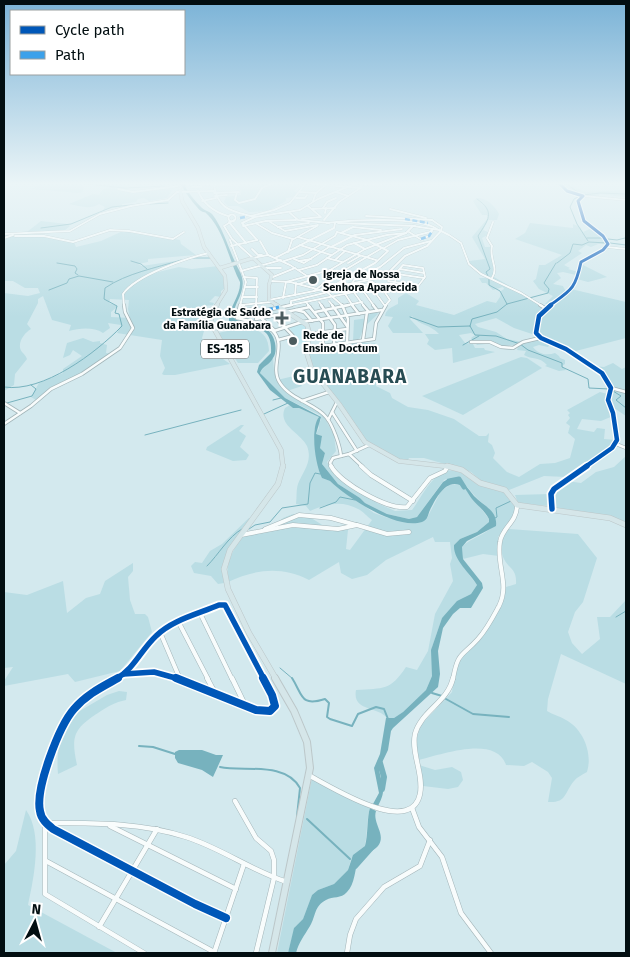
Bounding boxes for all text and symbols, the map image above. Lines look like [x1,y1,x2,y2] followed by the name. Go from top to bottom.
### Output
[10,10,185,75] legend
[55,21,125,39] text: Cycle path
[55,46,85,64] text: Path
[323,268,417,294] place label: Igreja de Nossa Senhora Aparecida
[307,274,319,286] marker: Igreja de Nossa Senhora Aparecida
[163,306,271,332] place label: Estratégia de Saúde da Família Guanabara
[275,311,289,325] marker: Estratégia de Saúde da Família Guanabara
[303,329,378,355] place label: Rede de Ensino Doctum
[287,335,299,347] marker: Rede de Ensino Doctum
[201,339,249,358] road number: ES-185
[293,365,407,388] district label: GUANABARA
[10,897,60,947] north arrow
[31,901,42,919] text: N

